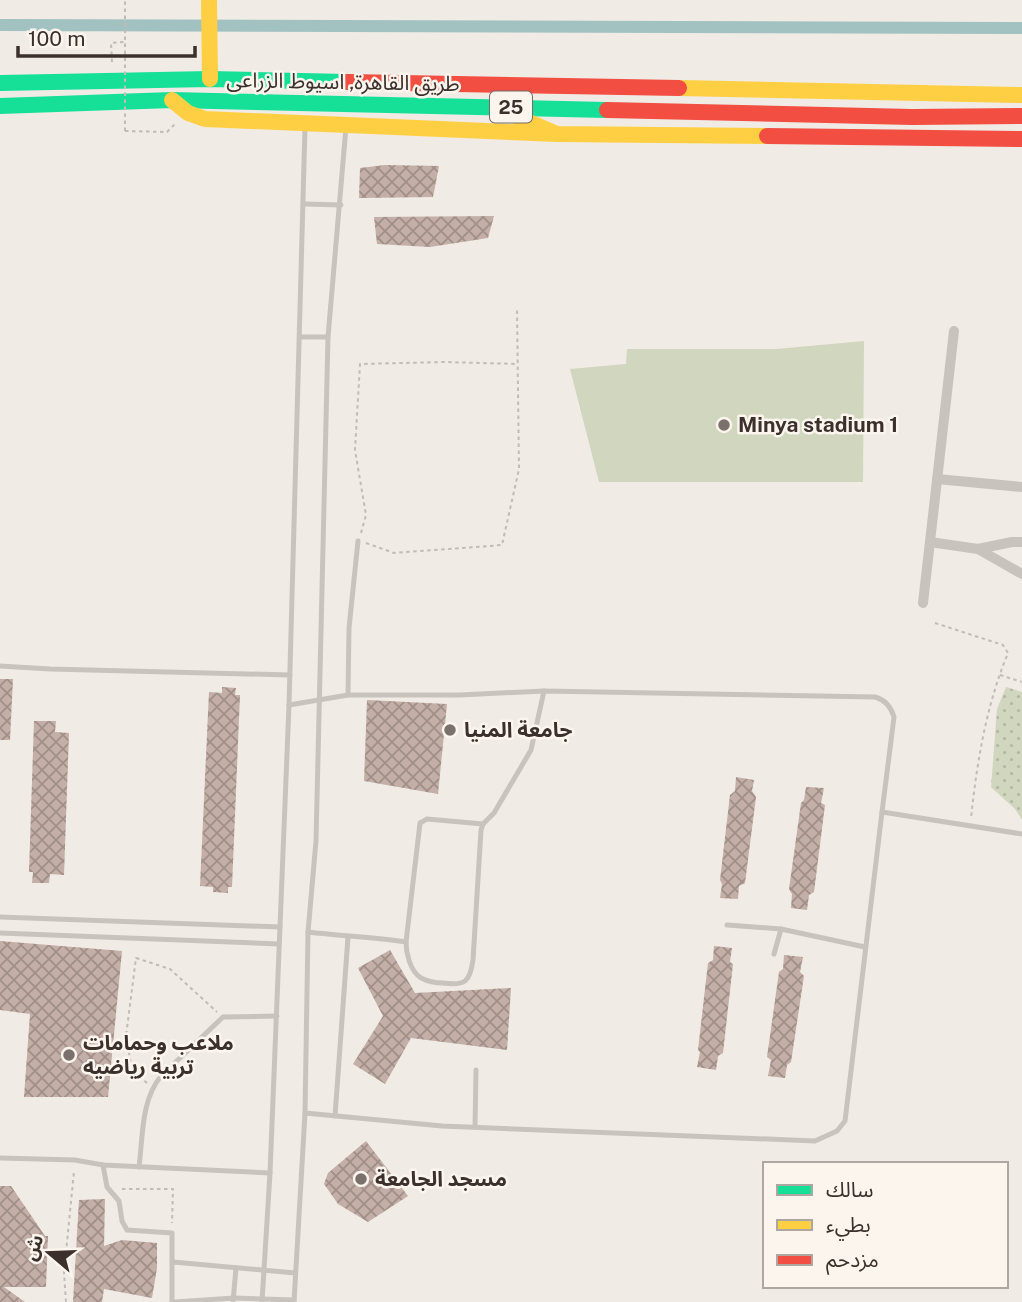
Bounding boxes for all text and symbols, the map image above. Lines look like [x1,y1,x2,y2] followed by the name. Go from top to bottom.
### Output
[18,14,194,58] scale bar
[28,26,85,51] text: 100 m
[226,67,460,97] street label: طريق القاهرة, اسيوط الزراعى
[490,92,532,122] road number: 25
[738,412,898,437] place label: Minya stadium 1
[716,417,732,433] marker: Minya stadium 1
[464,717,573,742] place label: جامعة المنيا
[442,722,458,738] marker: جامعة المنيا
[83,1030,234,1079] place label: ملاعب وحمامات تربية رياضيه
[61,1047,77,1063] marker: ملاعب وحمامات تربية رياضيه
[763,1162,1008,1288] legend
[375,1166,507,1191] place label: مسجد الجامعة
[353,1171,369,1187] marker: مسجد الجامعة
[826,1177,873,1202] text: سالك
[826,1212,871,1241] text: بطيء
[14,1218,84,1288] north arrow
[18,1232,48,1263] text: ش
[826,1247,879,1275] text: مزدحم

